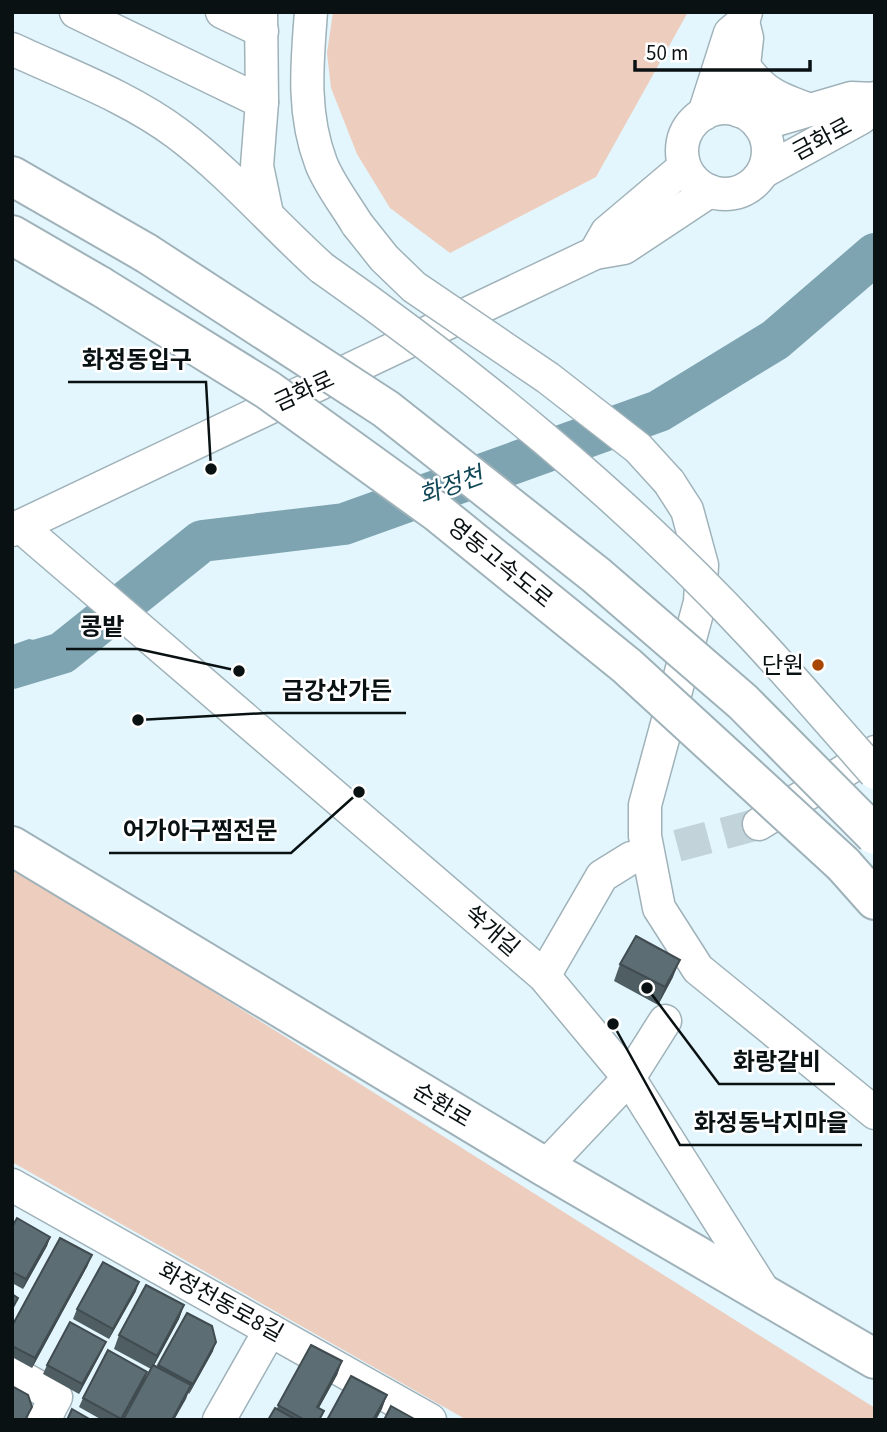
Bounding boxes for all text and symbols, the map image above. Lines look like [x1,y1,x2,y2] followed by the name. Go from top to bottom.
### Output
[635,28,810,72] scale bar
[646,38,688,68] text: 50 m
[786,110,858,168] street label: 금화로
[68,337,206,382] callout: 화정동입구
[82,343,192,378] text: 화정동입구
[268,363,340,419] street label: 금화로
[414,457,491,514] water label: 화정천
[440,510,560,616] street label: 영동고속도로
[66,604,138,649] callout: 콩밭
[80,610,124,645] text: 콩밭
[762,649,804,682] place label: 단원
[810,657,826,673] marker: 단원
[267,668,406,713] callout: 금강산가든
[282,674,392,709] text: 금강산가든
[109,808,291,853] callout: 어가아구찜전문
[123,814,277,849] text: 어가아구찜전문
[457,898,527,964] street label: 쑥개길
[719,1039,835,1084] callout: 화랑갈비
[733,1045,821,1080] text: 화랑갈비
[406,1075,478,1135] street label: 순환로
[680,1100,862,1145] callout: 화정동낙지마을
[694,1106,848,1141] text: 화정동낙지마을
[152,1254,290,1350] street label: 화정천동로8길

